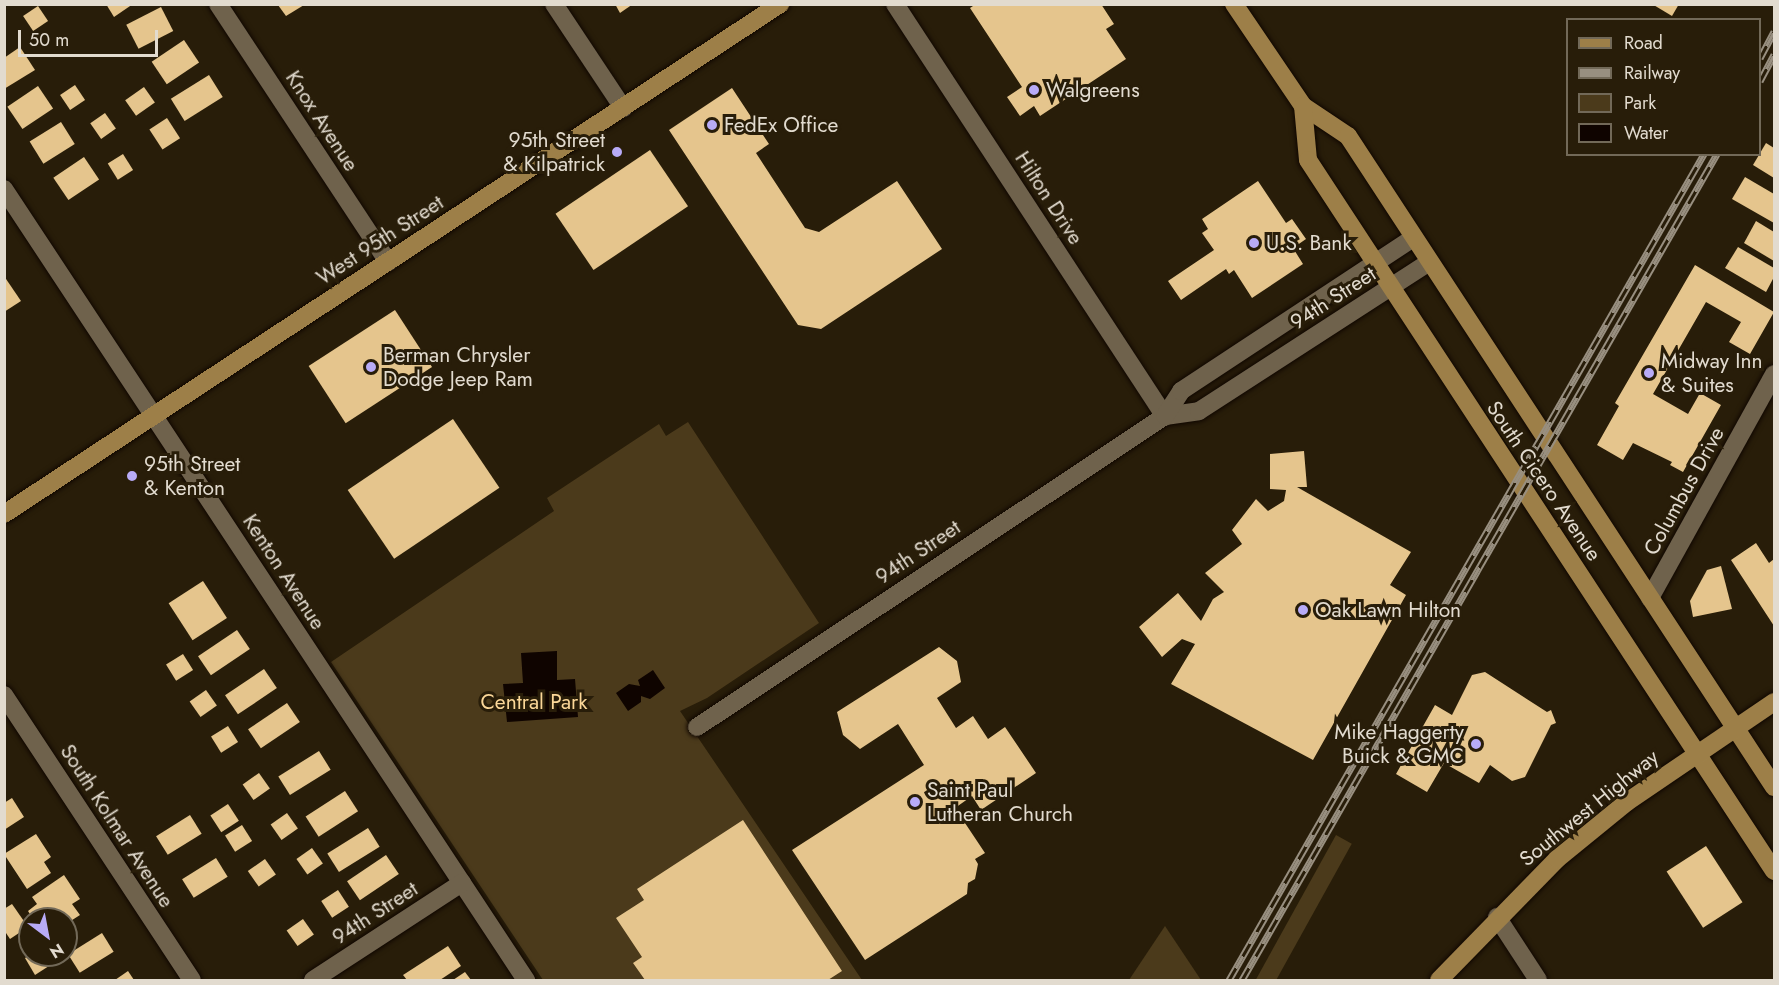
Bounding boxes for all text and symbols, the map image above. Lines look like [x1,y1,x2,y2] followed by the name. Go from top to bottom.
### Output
[21,18,160,56] scale bar
[1566,18,1761,156] legend
[29,27,69,53] text: 50 m
[1624,30,1663,56] text: Road
[1624,60,1680,86] text: Railway
[280,66,364,176] street label: Knox Avenue
[1046,77,1140,103] place label: Walgreens
[1027,83,1041,97] marker: Walgreens
[1624,90,1656,116] text: Park
[724,112,838,138] place label: FedEx Office
[705,118,719,132] marker: FedEx Office
[1624,120,1668,146] text: Water
[503,127,605,177] place label: 95th Street & Kilpatrick
[610,145,624,159] marker: 95th Street & Kilpatrick
[1010,147,1088,249] street label: Hilton Drive
[312,190,448,290] street label: West 95th Street
[1266,230,1352,256] place label: U.S. Bank
[1247,236,1261,250] marker: U.S. Bank
[1286,261,1380,335] street label: 94th Street
[383,342,533,392] place label: Berman Chrysler Dodge Jeep Ram
[1661,348,1762,398] place label: Midway Inn & Suites
[364,360,378,374] marker: Berman Chrysler Dodge Jeep Ram
[1642,366,1656,380] marker: Midway Inn & Suites
[1481,396,1607,566] street label: South Cicero Avenue
[1638,423,1730,559] street label: Columbus Drive
[144,451,240,501] place label: 95th Street & Kenton
[125,469,139,483] marker: 95th Street & Kenton
[237,510,331,634] street label: Kenton Avenue
[871,514,965,590] street label: 94th Street
[1315,597,1461,623] place label: Oak Lawn Hilton
[1296,603,1310,617] marker: Oak Lawn Hilton
[480,689,588,715] park label: Central Park
[1334,719,1464,769] place label: Mike Haggerty Buick & GMC
[1469,737,1483,751] marker: Mike Haggerty Buick & GMC
[55,740,179,912] street label: South Kolmar Avenue
[1514,744,1664,872] street label: Southwest Highway
[927,777,1073,827] place label: Saint Paul Lutheran Church
[908,795,922,809] marker: Saint Paul Lutheran Church
[328,876,422,950] street label: 94th Street
[18,907,78,967] north arrow
[45,938,68,964] text: N

